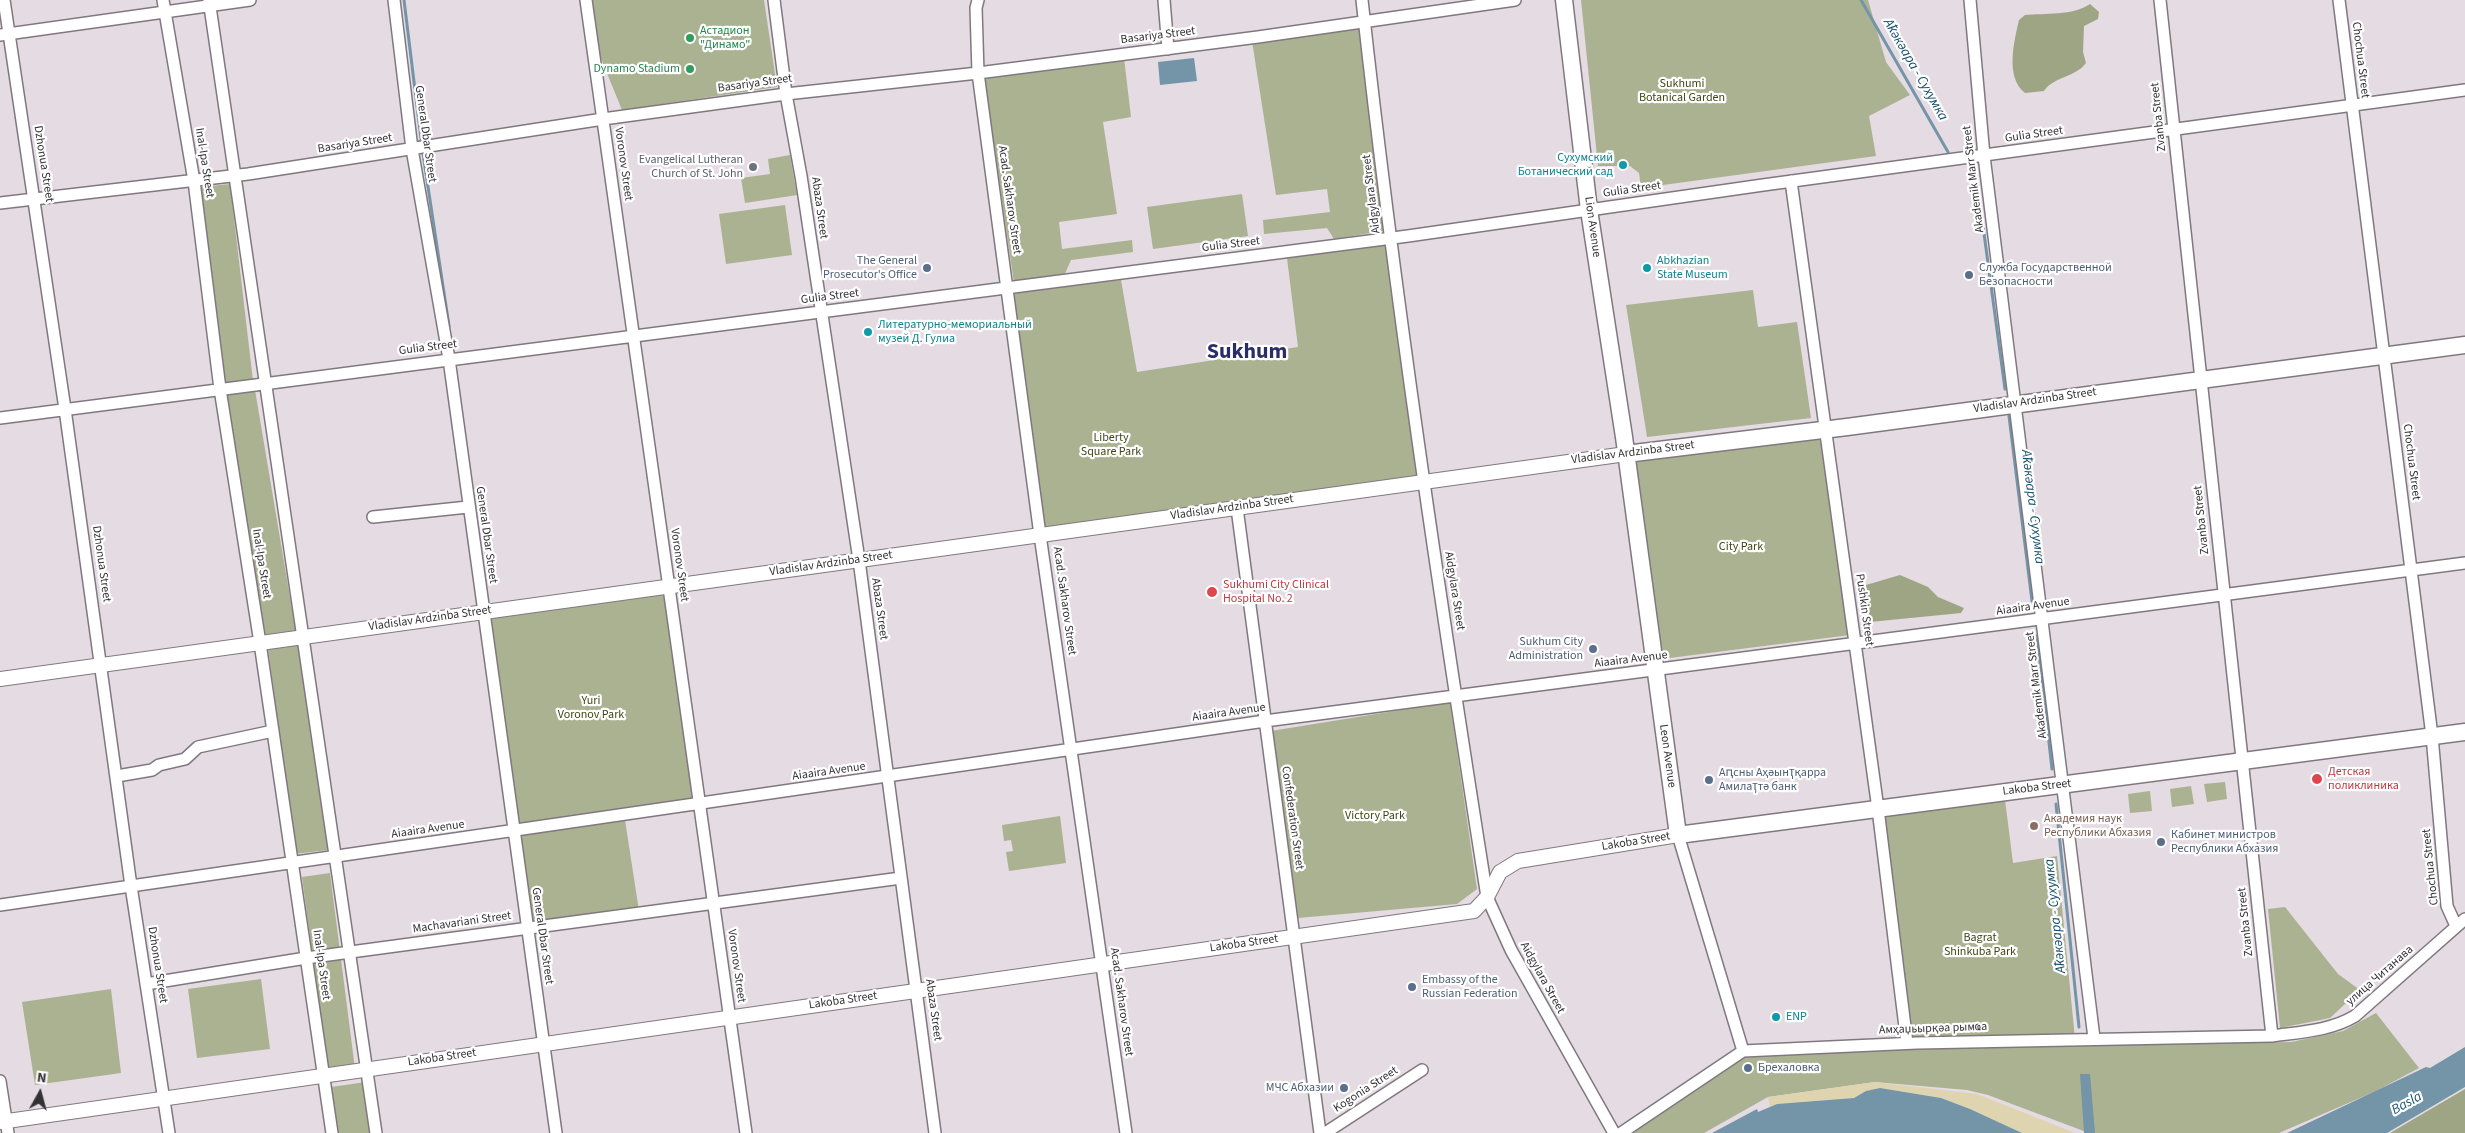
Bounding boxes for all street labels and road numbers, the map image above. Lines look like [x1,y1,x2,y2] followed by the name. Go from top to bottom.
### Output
[2348,21,2372,99] street label: Chochua Street
[1120,24,1196,48] street label: Basariya Street
[717,72,793,96] street label: Basariya Street
[2148,82,2170,152] street label: Zvanba Street
[411,85,439,183] street label: General Dbar Street
[2004,124,2064,146] street label: Gulia Street
[30,125,56,203] street label: Dzhonua Street
[1960,125,1988,233] street label: Akademik Marr Street
[611,126,635,202] street label: Voronov Street
[191,127,217,199] street label: Inal-Ipa Street
[317,131,393,157] street label: Basariya Street
[994,145,1024,255] street label: Acad. Sakharov Street
[1360,154,1384,234] street label: Aidgylara Street
[808,176,830,240] street label: Abaza Street
[1602,179,1662,201] street label: Gulia Street
[1581,196,1603,258] street label: Lion Avenue
[1201,234,1261,256] street label: Gulia Street
[800,286,860,308] street label: Gulia Street
[398,337,458,359] street label: Gulia Street
[1973,385,2097,417] street label: Vladislav Ardzinba Street
[2399,423,2423,501] street label: Chochua Street
[1571,438,1695,468] street label: Vladislav Ardzinba Street
[2191,485,2213,555] street label: Zvanba Street
[472,486,500,584] street label: General Dbar Street
[1170,492,1294,524] street label: Vladislav Ardzinba Street
[89,525,113,603] street label: Dzhonua Street
[667,527,691,603] street label: Voronov Street
[248,528,274,600] street label: Inal-Ipa Street
[1049,546,1079,656] street label: Acad. Sakharov Street
[769,548,893,580] street label: Vladislav Ardzinba Street
[1441,551,1467,631] street label: Aidgylara Street
[1852,573,1876,647] street label: Pushkin Street
[868,577,890,641] street label: Abaza Street
[1995,595,2071,619] street label: Aiaaira Avenue
[368,603,492,635] street label: Vladislav Ardzinba Street
[2023,631,2051,739] street label: Akademik Marr Street
[1593,648,1669,672] street label: Aiaaira Avenue
[1191,701,1267,725] street label: Aiaaira Avenue
[1655,723,1679,789] street label: Leon Avenue
[791,760,867,784] street label: Aiaaira Avenue
[1278,765,1306,871] street label: Confederation Street
[2002,777,2072,799] street label: Lakoba Street
[390,818,466,842] street label: Aiaaira Avenue
[2420,828,2442,906] street label: Chochua Street
[1601,829,1671,855] street label: Lakoba Street
[528,887,556,985] street label: General Dbar Street
[2235,887,2257,957] street label: Zvanba Street
[412,909,512,937] street label: Machavariani Street
[144,926,170,1004] street label: Dzhonua Street
[724,928,748,1004] street label: Voronov Street
[309,929,333,1001] street label: Inal-Ipa Street
[1209,932,1279,956] street label: Lakoba Street
[1516,940,1568,1016] street label: Aidgylara Street
[2344,943,2416,1009] street label: улица Читанава
[1106,947,1136,1057] street label: Acad. Sakharov Street
[922,978,944,1042] street label: Abaza Street
[808,989,878,1013] street label: Lakoba Street
[1879,1020,1987,1038] street label: Амҳаџьырқәа рымҩа
[407,1046,477,1070] street label: Lakoba Street
[1331,1064,1401,1116] street label: Kogonia Street

